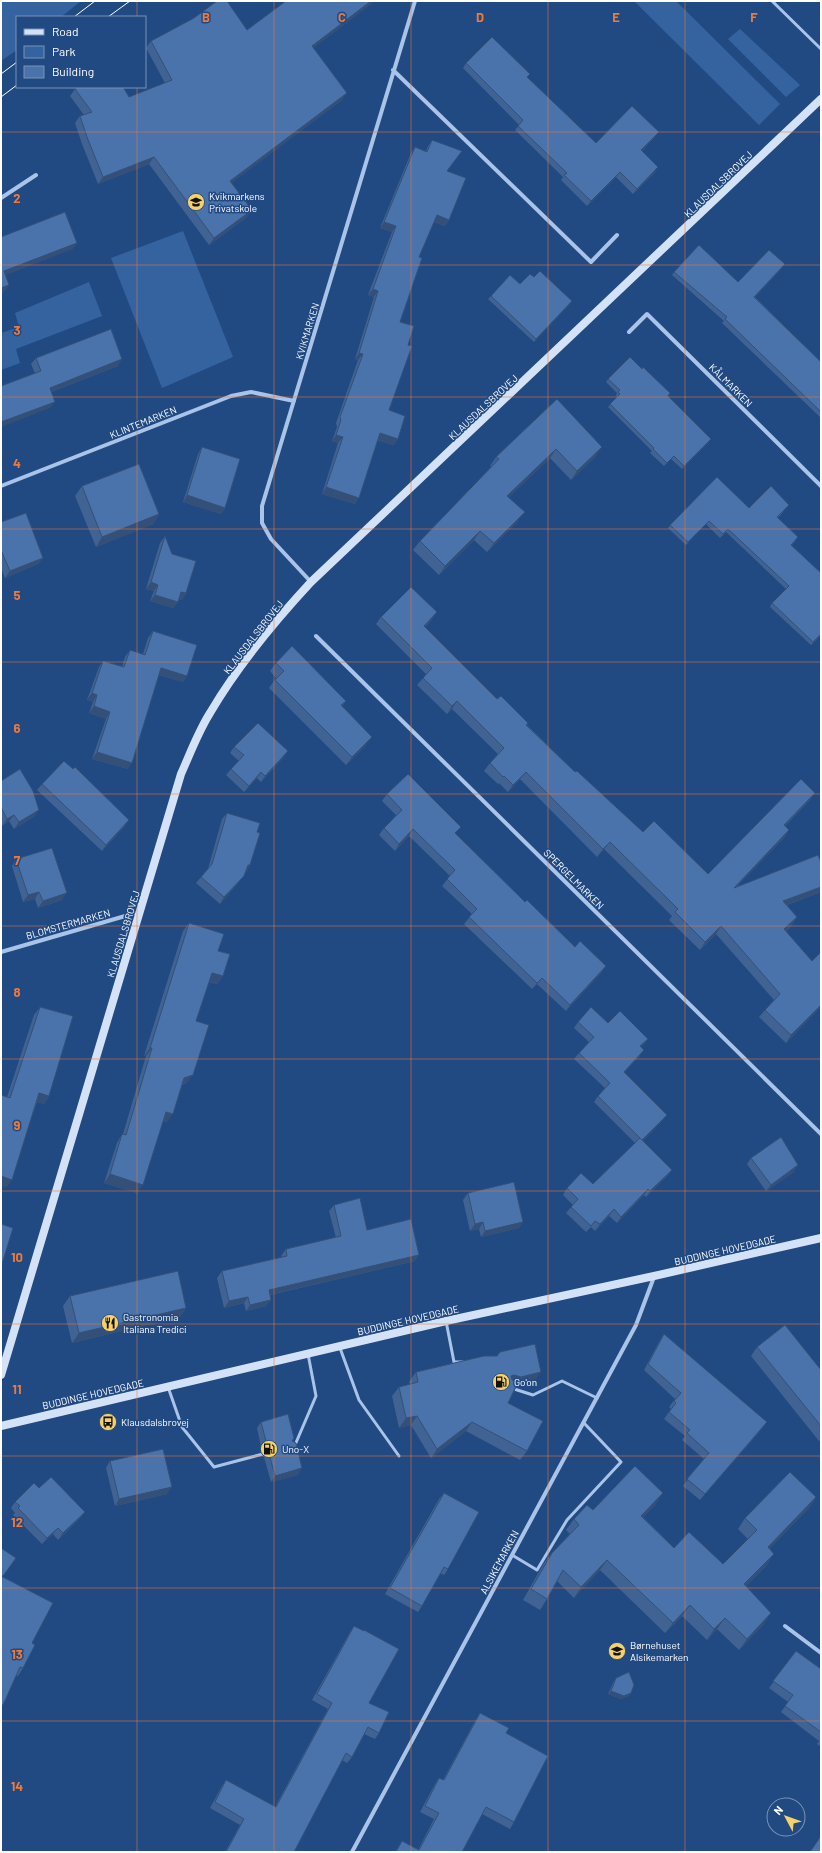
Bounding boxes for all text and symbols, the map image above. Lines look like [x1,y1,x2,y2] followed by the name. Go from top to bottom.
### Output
[202,9,210,25] text: B
[338,9,346,25] text: C
[476,9,484,25] text: D
[612,9,620,25] text: E
[750,9,758,25] text: F
[16,16,146,88] legend
[52,24,79,38] text: Road
[52,44,76,58] text: Park
[52,64,94,78] text: Building
[681,148,755,220] street label: KLAUSDALSBROVEJ
[13,190,21,206] text: 2
[209,190,265,214] place label: Kvikmarkens Privatskole
[186,192,206,212] school or university icon: Kvikmarkens Privatskole
[293,301,321,361] street label: KVIKMARKEN
[13,322,21,338] text: 3
[707,361,755,409] street label: KÅLMARKEN
[446,372,520,442] street label: KLAUSDALSBROVEJ
[108,403,178,441] street label: KLINTEMARKEN
[13,455,21,471] text: 4
[13,587,21,603] text: 5
[221,598,285,676] street label: KLAUSDALSBROVEJ
[14,720,21,736] text: 6
[541,846,607,912] street label: SPERGELMARKEN
[14,852,21,868] text: 7
[104,889,142,979] street label: KLAUSDALSBROVEJ
[25,906,111,942] street label: BLOMSTERMARKEN
[13,984,21,1000] text: 8
[14,1117,21,1133] text: 9
[673,1232,777,1268] street label: BUDDINGE HOVEDGADE
[11,1249,23,1265] text: 10
[356,1302,460,1338] street label: BUDDINGE HOVEDGADE
[123,1311,187,1335] place label: Gastronomia Italiana Tredici
[100,1313,120,1333] restaurant icon: Gastronomia Italiana Tredici
[491,1372,511,1392] fuel station icon: Go'on
[41,1376,145,1412] street label: BUDDINGE HOVEDGADE
[514,1376,537,1388] place label: Go'on
[12,1381,22,1397] text: 11
[98,1412,118,1432] bus stop icon: Klausdalsbrovej
[121,1416,189,1428] place label: Klausdalsbrovej
[259,1439,279,1459] fuel station icon: Uno-X
[282,1443,309,1455] place label: Uno-X
[11,1514,23,1530] text: 12
[477,1528,521,1596] street label: ALSIKEMARKEN
[630,1639,688,1663] place label: Børnehuset Alsikemarken
[607,1641,627,1661] school or university icon: Børnehuset Alsikemarken
[11,1646,23,1662] text: 13
[11,1778,23,1794] text: 14
[766,1797,806,1837] north arrow
[771,1803,785,1817] text: N

